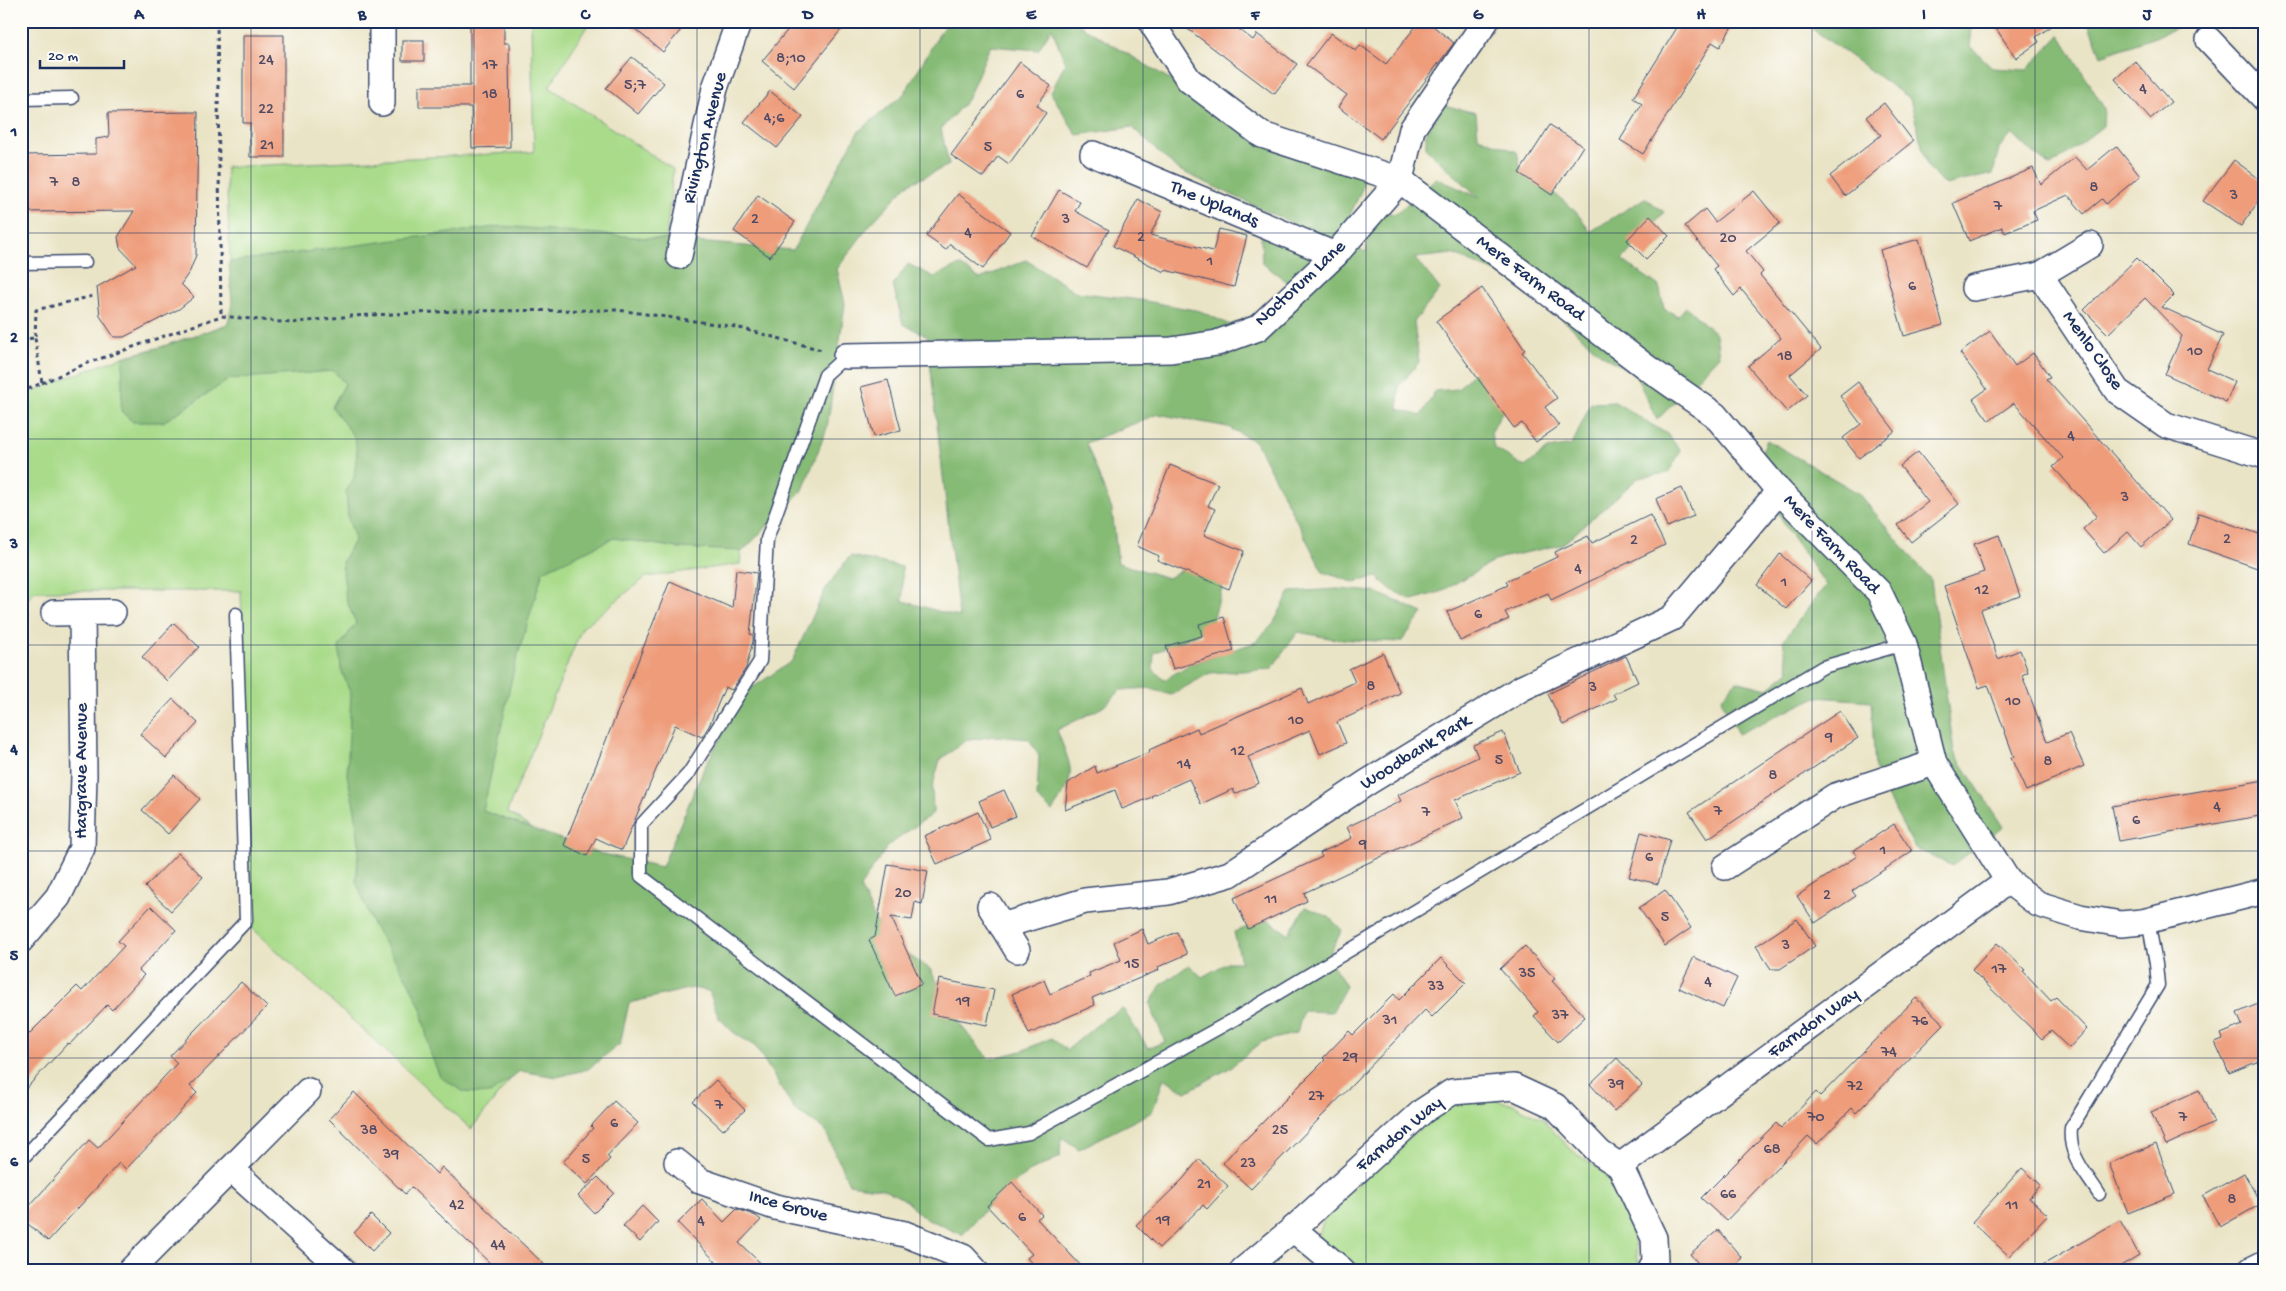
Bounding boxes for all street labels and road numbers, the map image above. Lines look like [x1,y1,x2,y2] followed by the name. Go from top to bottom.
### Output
[679,70,733,206] street label: Rivington Avenue
[1165,176,1263,234] street label: The Uplands
[1471,231,1591,329] street label: Mere Farm Road
[1251,236,1352,332] street label: Noctorum Lane
[2056,307,2128,395] street label: Menlo Close
[1777,490,1886,601] street label: Mere Farm Road
[71,703,94,839] street label: Hargrave Avenue
[1357,709,1477,796] street label: Woodbank Park
[1763,983,1864,1065] street label: Farndon Way
[1351,1092,1449,1179] street label: Farndon Way
[746,1185,830,1229] street label: Ince Grove

